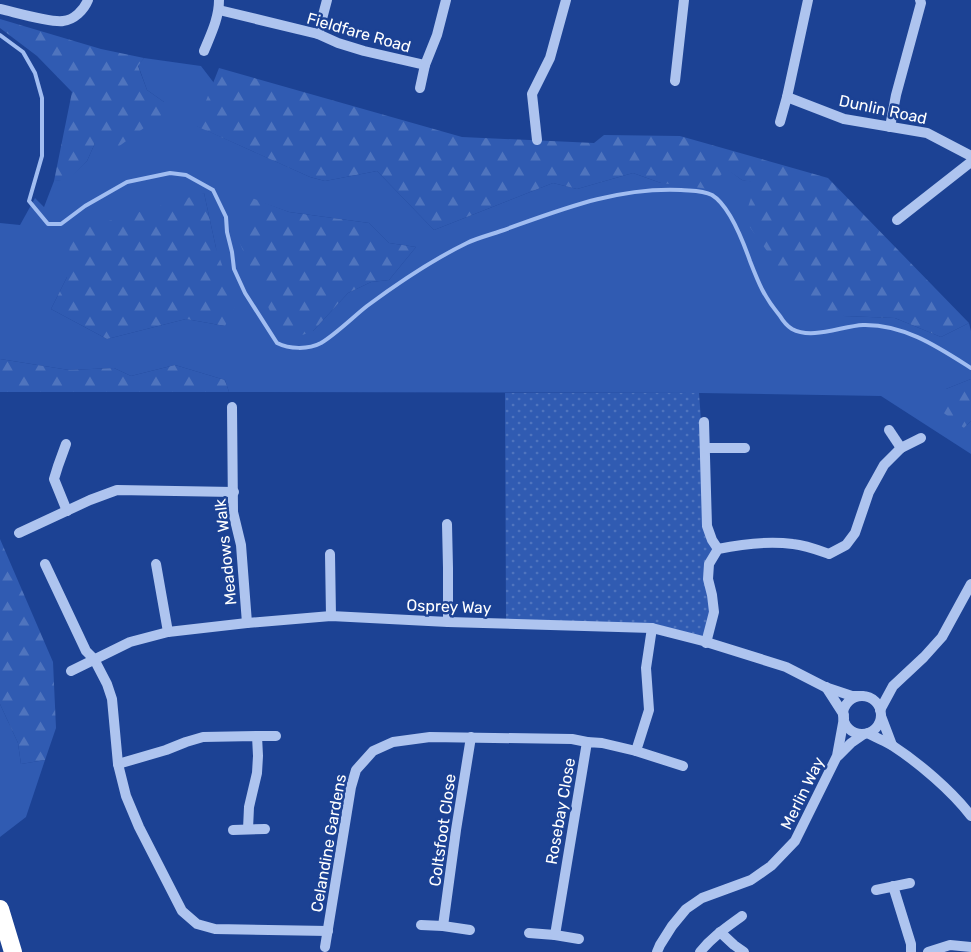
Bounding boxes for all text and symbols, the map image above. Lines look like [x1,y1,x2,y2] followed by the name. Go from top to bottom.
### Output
[305,9,413,56] street label: Fieldfare Road
[837,91,929,128] street label: Dunlin Road
[210,497,241,606] street label: Meadows Walk
[406,596,492,617] street label: Osprey Way
[777,753,828,833] street label: Merlin Way
[542,756,579,866] street label: Rosebay Close
[307,773,350,914] street label: Celandine Gardens
[425,773,460,888] street label: Coltsfoot Close

